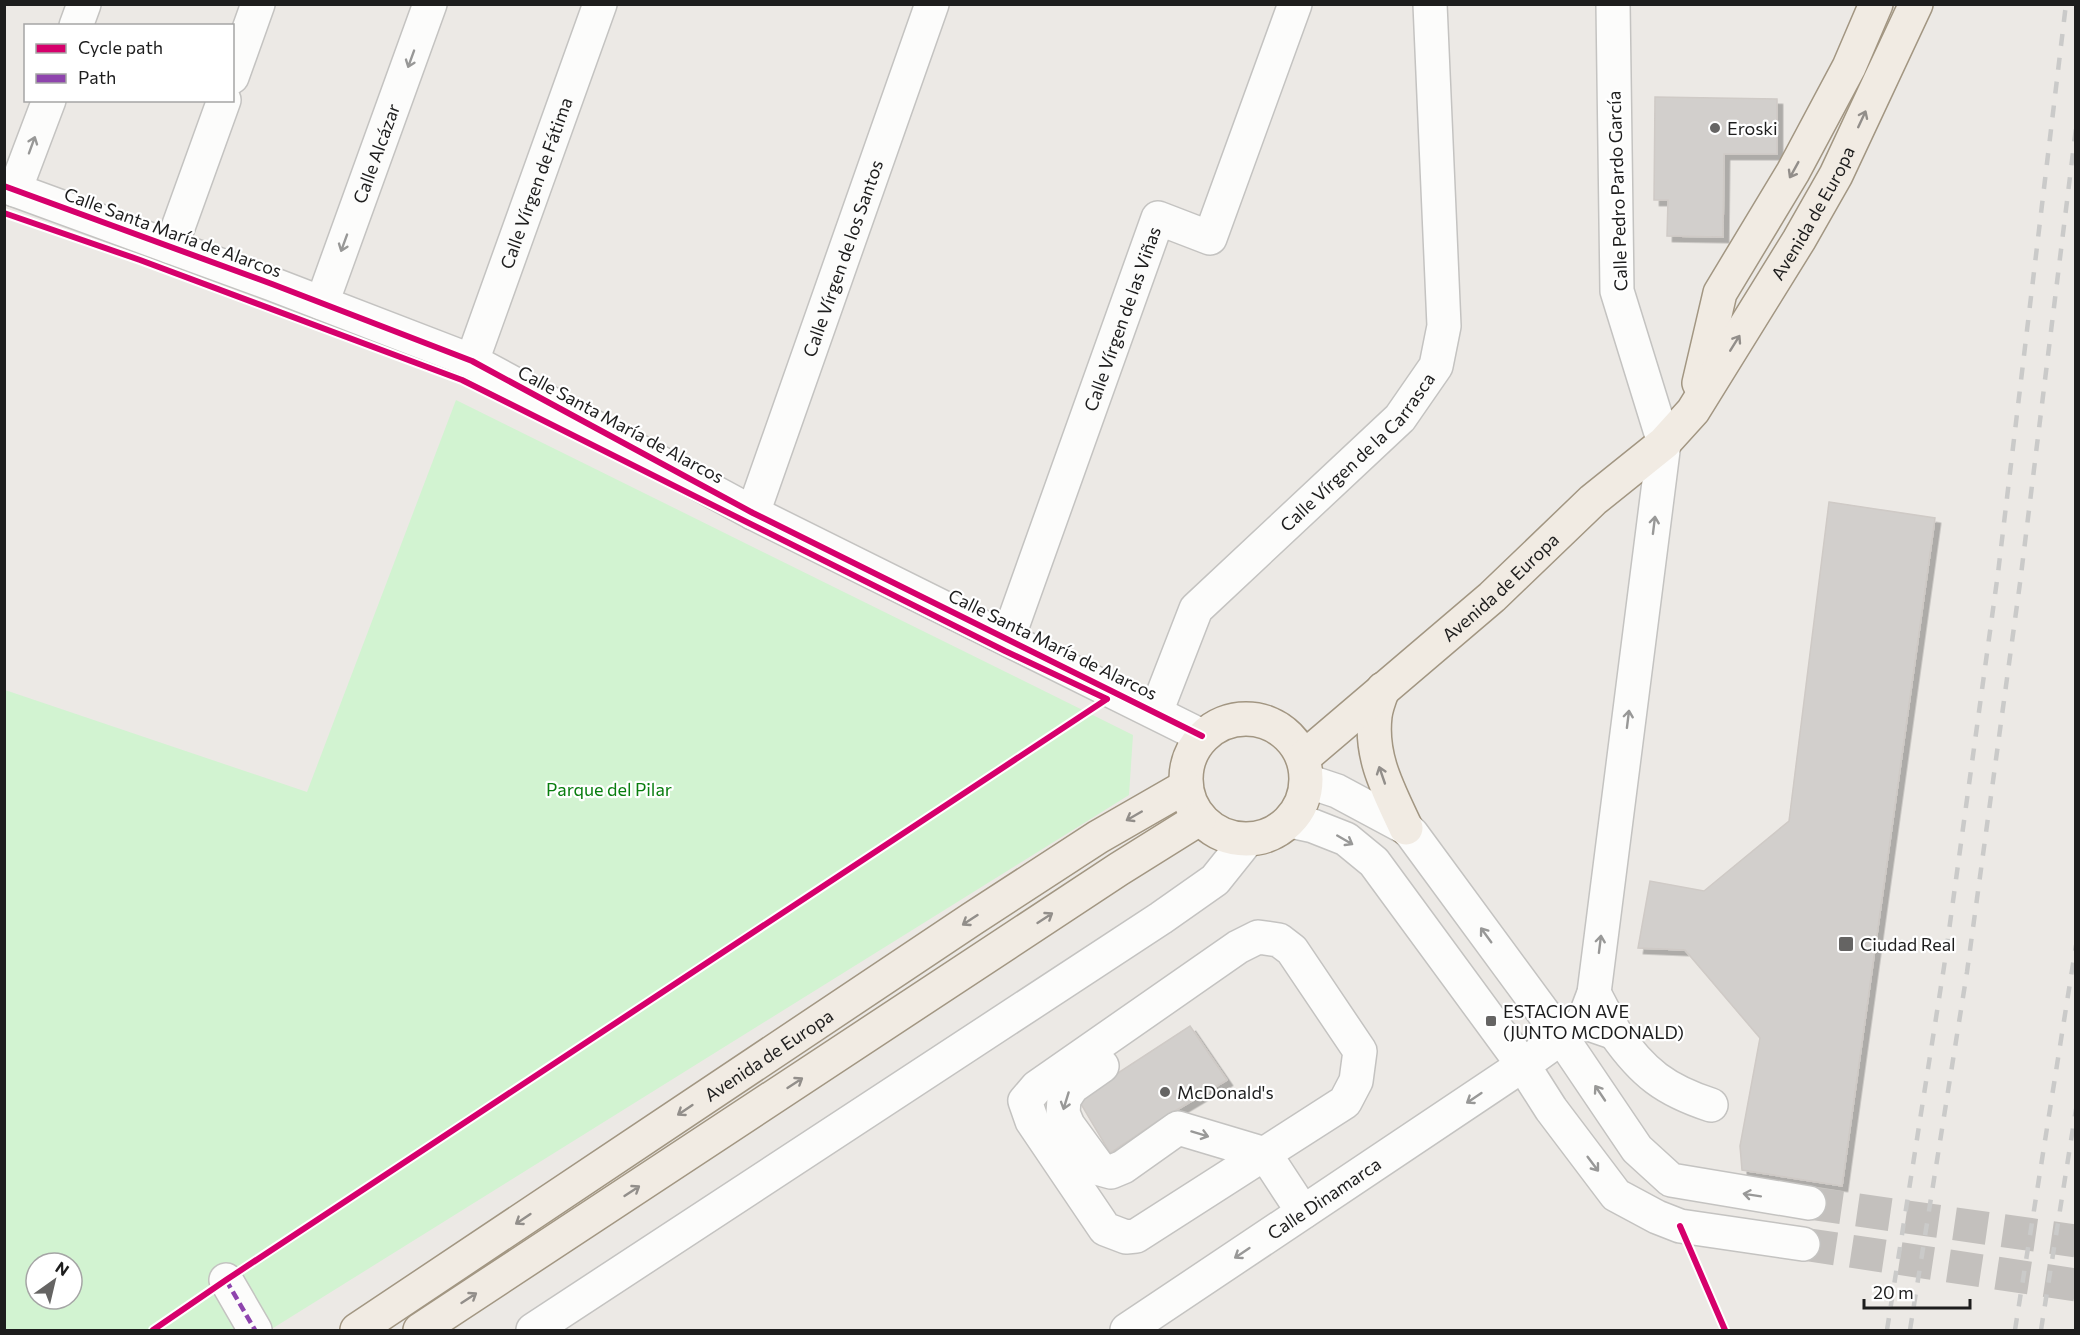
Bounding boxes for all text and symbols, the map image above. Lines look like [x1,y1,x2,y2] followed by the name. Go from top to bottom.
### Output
[24,24,234,102] legend
[78,36,163,58] text: Cycle path
[404,50,415,68] one-way arrow
[78,66,116,88] text: Path
[1603,90,1631,292] street label: Calle Pedro Pardo García
[495,94,577,272] street label: Calle Vírgen de Fátima
[348,100,404,206] street label: Calle Alcázar
[1856,110,1868,128] one-way arrow
[1727,117,1778,139] place label: Eroski
[1708,121,1722,135] marker: Eroski
[27,136,38,155] one-way arrow
[1766,143,1859,284] street label: Avenida de Europa
[798,157,887,360] street label: Calle Vírgen de los Santos
[1788,160,1799,178] one-way arrow
[61,182,285,282] street label: Calle Santa María de Alarcos
[1079,223,1165,414] street label: Calle Vírgen de las Viñas
[338,233,349,252] one-way arrow
[1730,335,1742,352] one-way arrow
[514,360,728,488] street label: Calle Santa María de Alarcos
[1275,368,1439,536] street label: Calle Vírgen de la Carrasca
[1648,516,1659,536] one-way arrow
[1437,528,1563,646] street label: Avenida de Europa
[945,584,1161,704] street label: Calle Santa María de Alarcos
[1623,709,1634,729] one-way arrow
[1376,766,1387,785] one-way arrow
[546,778,672,800] park label: Parque del Pilar
[1126,811,1144,822] one-way arrow
[1336,834,1353,846] one-way arrow
[1036,912,1053,924] one-way arrow
[962,915,979,927] one-way arrow
[1480,927,1493,943] one-way arrow
[1860,933,1956,955] place label: Ciudad Real
[1594,935,1605,955] one-way arrow
[1837,935,1855,953] marker: Ciudad Real
[1503,1000,1684,1043] place label: ESTACION AVE (JUNTO MCDONALD)
[700,1004,837,1106] street label: Avenida de Europa
[1484,1014,1498,1028] marker: ESTACION AVE (JUNTO MCDONALD)
[786,1077,803,1090] one-way arrow
[1177,1081,1274,1103] place label: McDonald's
[1158,1085,1172,1099] marker: McDonald's
[1594,1086,1606,1102] one-way arrow
[1060,1091,1071,1110] one-way arrow
[1466,1092,1483,1104] one-way arrow
[678,1104,694,1116] one-way arrow
[1190,1129,1209,1140] one-way arrow
[1263,1152,1385,1244] street label: Calle Dinamarca
[1587,1156,1599,1172] one-way arrow
[623,1185,640,1197] one-way arrow
[1742,1189,1762,1200] one-way arrow
[516,1213,532,1225] one-way arrow
[1235,1247,1251,1259] one-way arrow
[24,1251,84,1311] north arrow
[52,1257,73,1279] text: N
[1864,1272,1970,1310] scale bar
[1873,1281,1914,1303] text: 20 m
[460,1292,477,1304] one-way arrow

